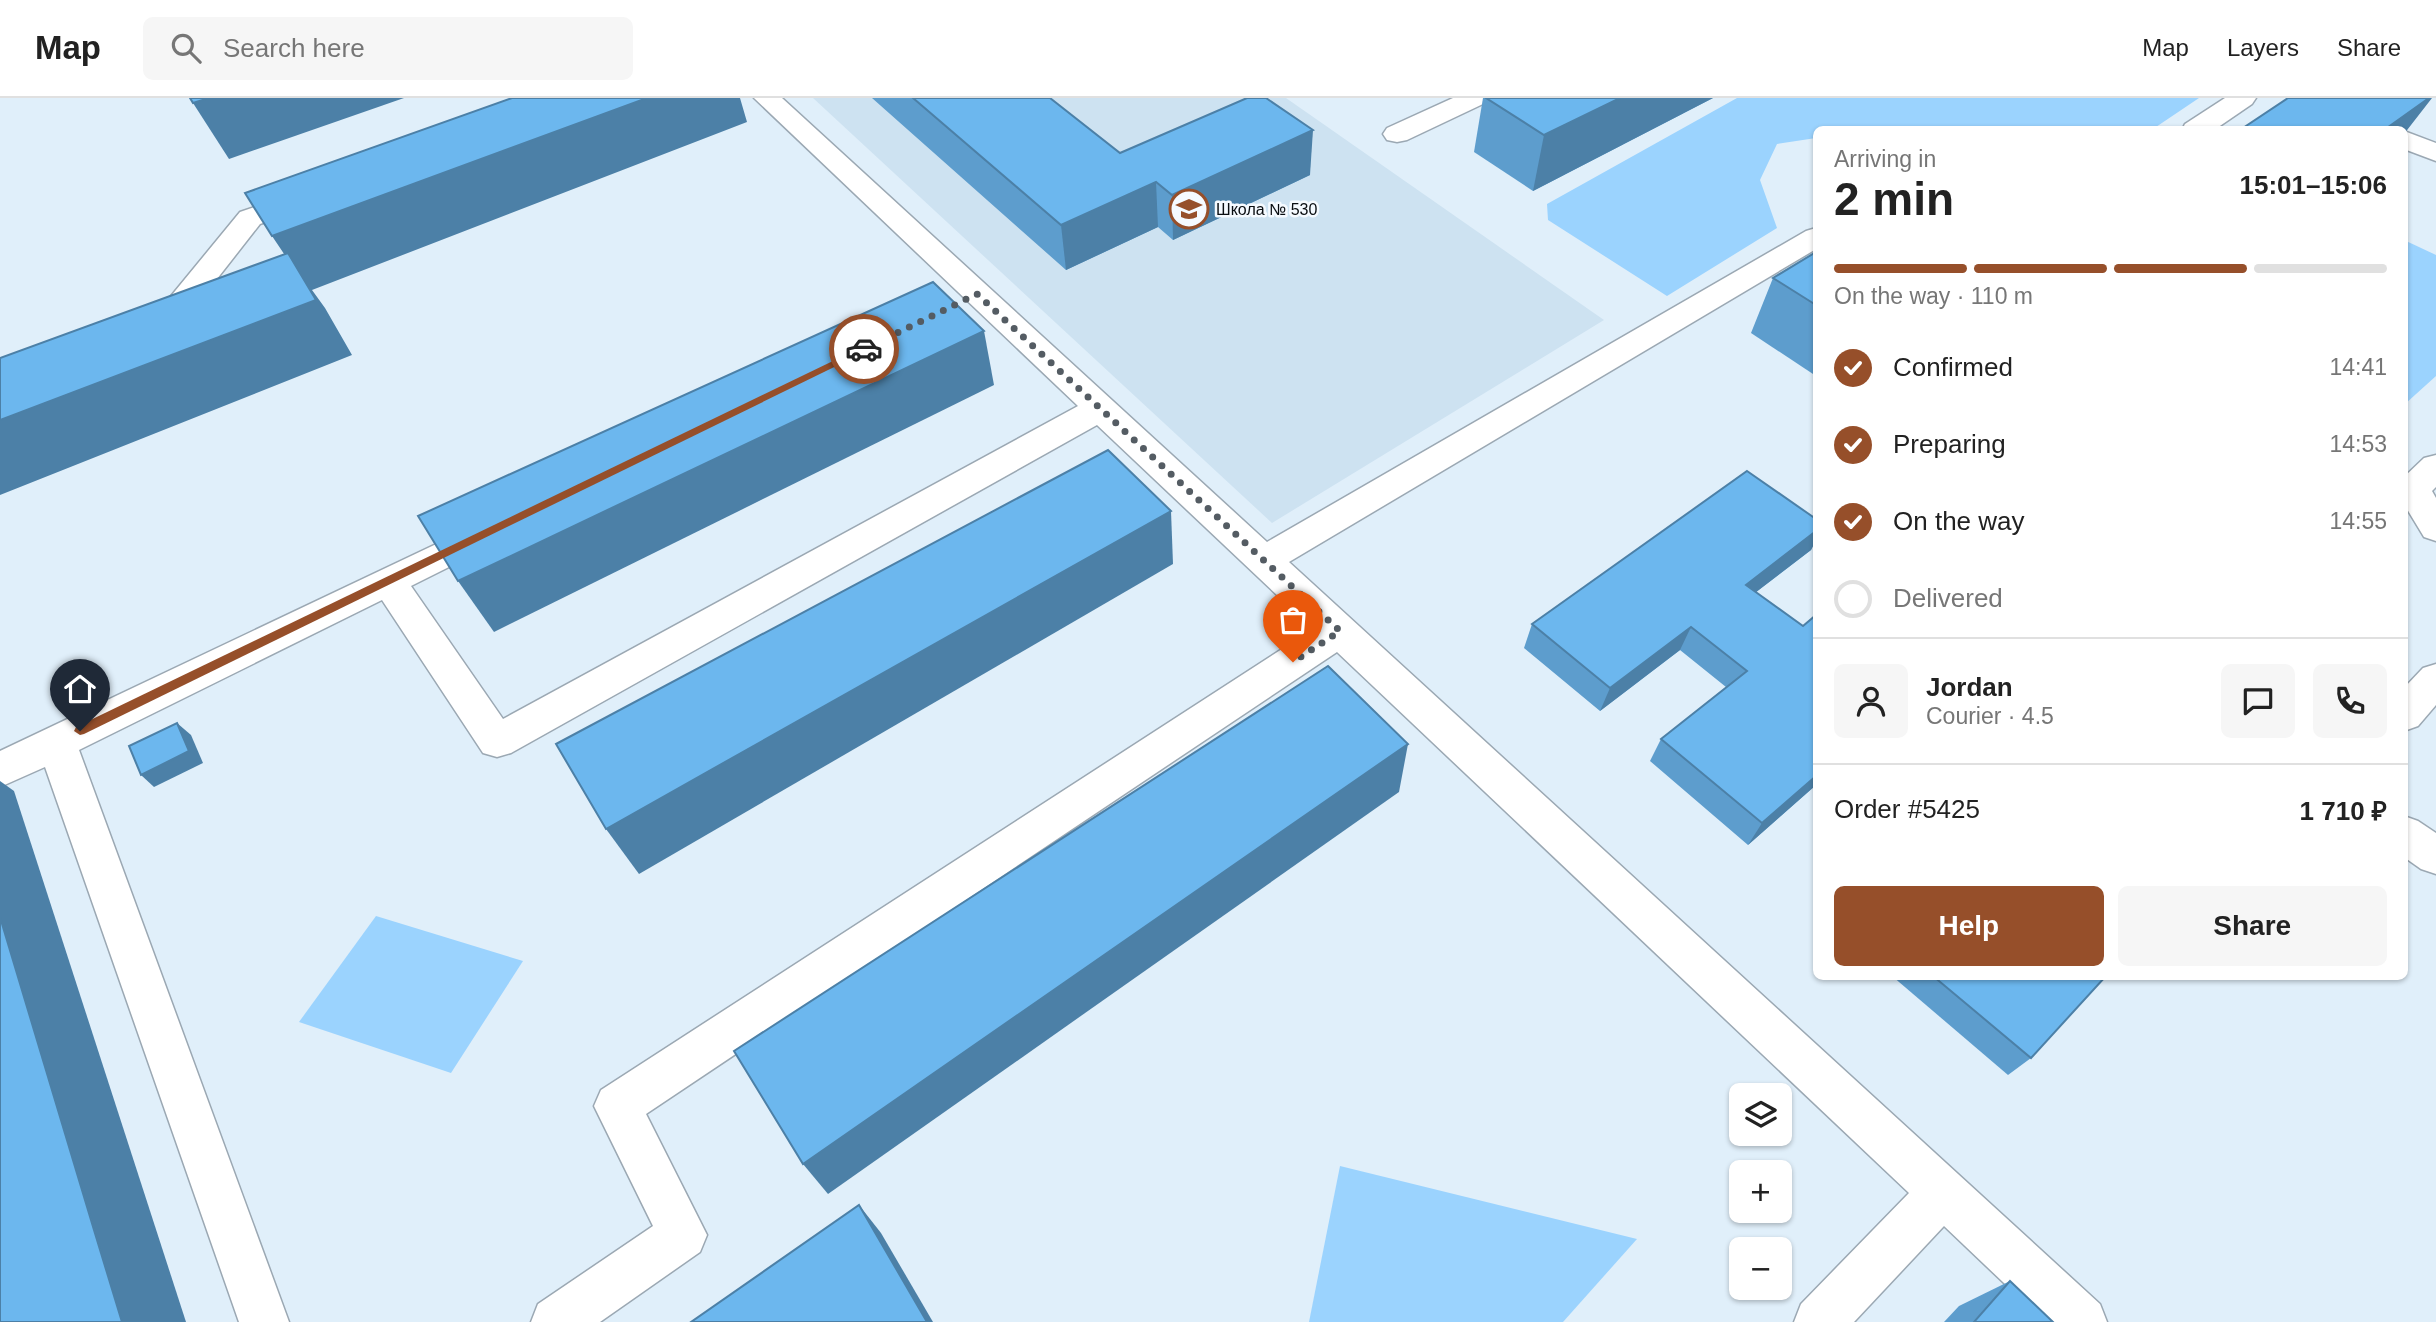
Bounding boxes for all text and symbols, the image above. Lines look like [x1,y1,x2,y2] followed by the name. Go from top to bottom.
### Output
[143,17,633,80] search box
[35,29,101,66] text: Map
[167,29,205,67] icon: search
[223,33,365,63] text: Search here
[2142,34,2189,61] text: Map
[2227,34,2299,61] text: Layers
[2337,34,2401,61] text: Share
[1834,146,1936,172] text: Arriving in
[2240,170,2387,200] text: 15:01–15:06
[1834,173,1954,225] text: 2 min
[1168,188,1210,230] school or university icon: Школа № 530
[1216,201,1317,218] place label: Школа № 530
[1834,283,2033,309] text: On the way · 110 m
[829,314,899,384] courier
[845,330,883,368] icon: car
[1834,349,1872,387] icon: check
[1893,352,2013,382] text: Confirmed
[2329,354,2387,380] text: 14:41
[1834,426,1872,464] icon: check
[1893,429,2006,459] text: Preparing
[2329,431,2387,457] text: 14:53
[1834,503,1872,541] icon: check
[1893,506,2025,536] text: On the way
[2329,508,2387,534] text: 14:55
[1893,583,2003,613] text: Delivered
[1263,590,1323,662] pin
[1274,601,1312,639] icon: bag
[50,659,110,731] pin
[1834,664,1908,738] button: person
[2221,664,2295,738] button: chat
[2313,664,2387,738] button: phone
[61,670,99,708] icon: home
[1926,672,2013,702] text: Jordan
[1926,703,2054,729] text: Courier · 4.5
[1834,794,1980,824] text: Order #5425
[2300,796,2387,826] text: 1 710 ₽
[1834,886,2104,966] button: Help
[2118,886,2387,966] button: Share
[1729,1083,1792,1300] map controls
[1729,1083,1792,1146] button: layers
[1729,1160,1792,1223] button: +
[1729,1237,1792,1300] button: −

